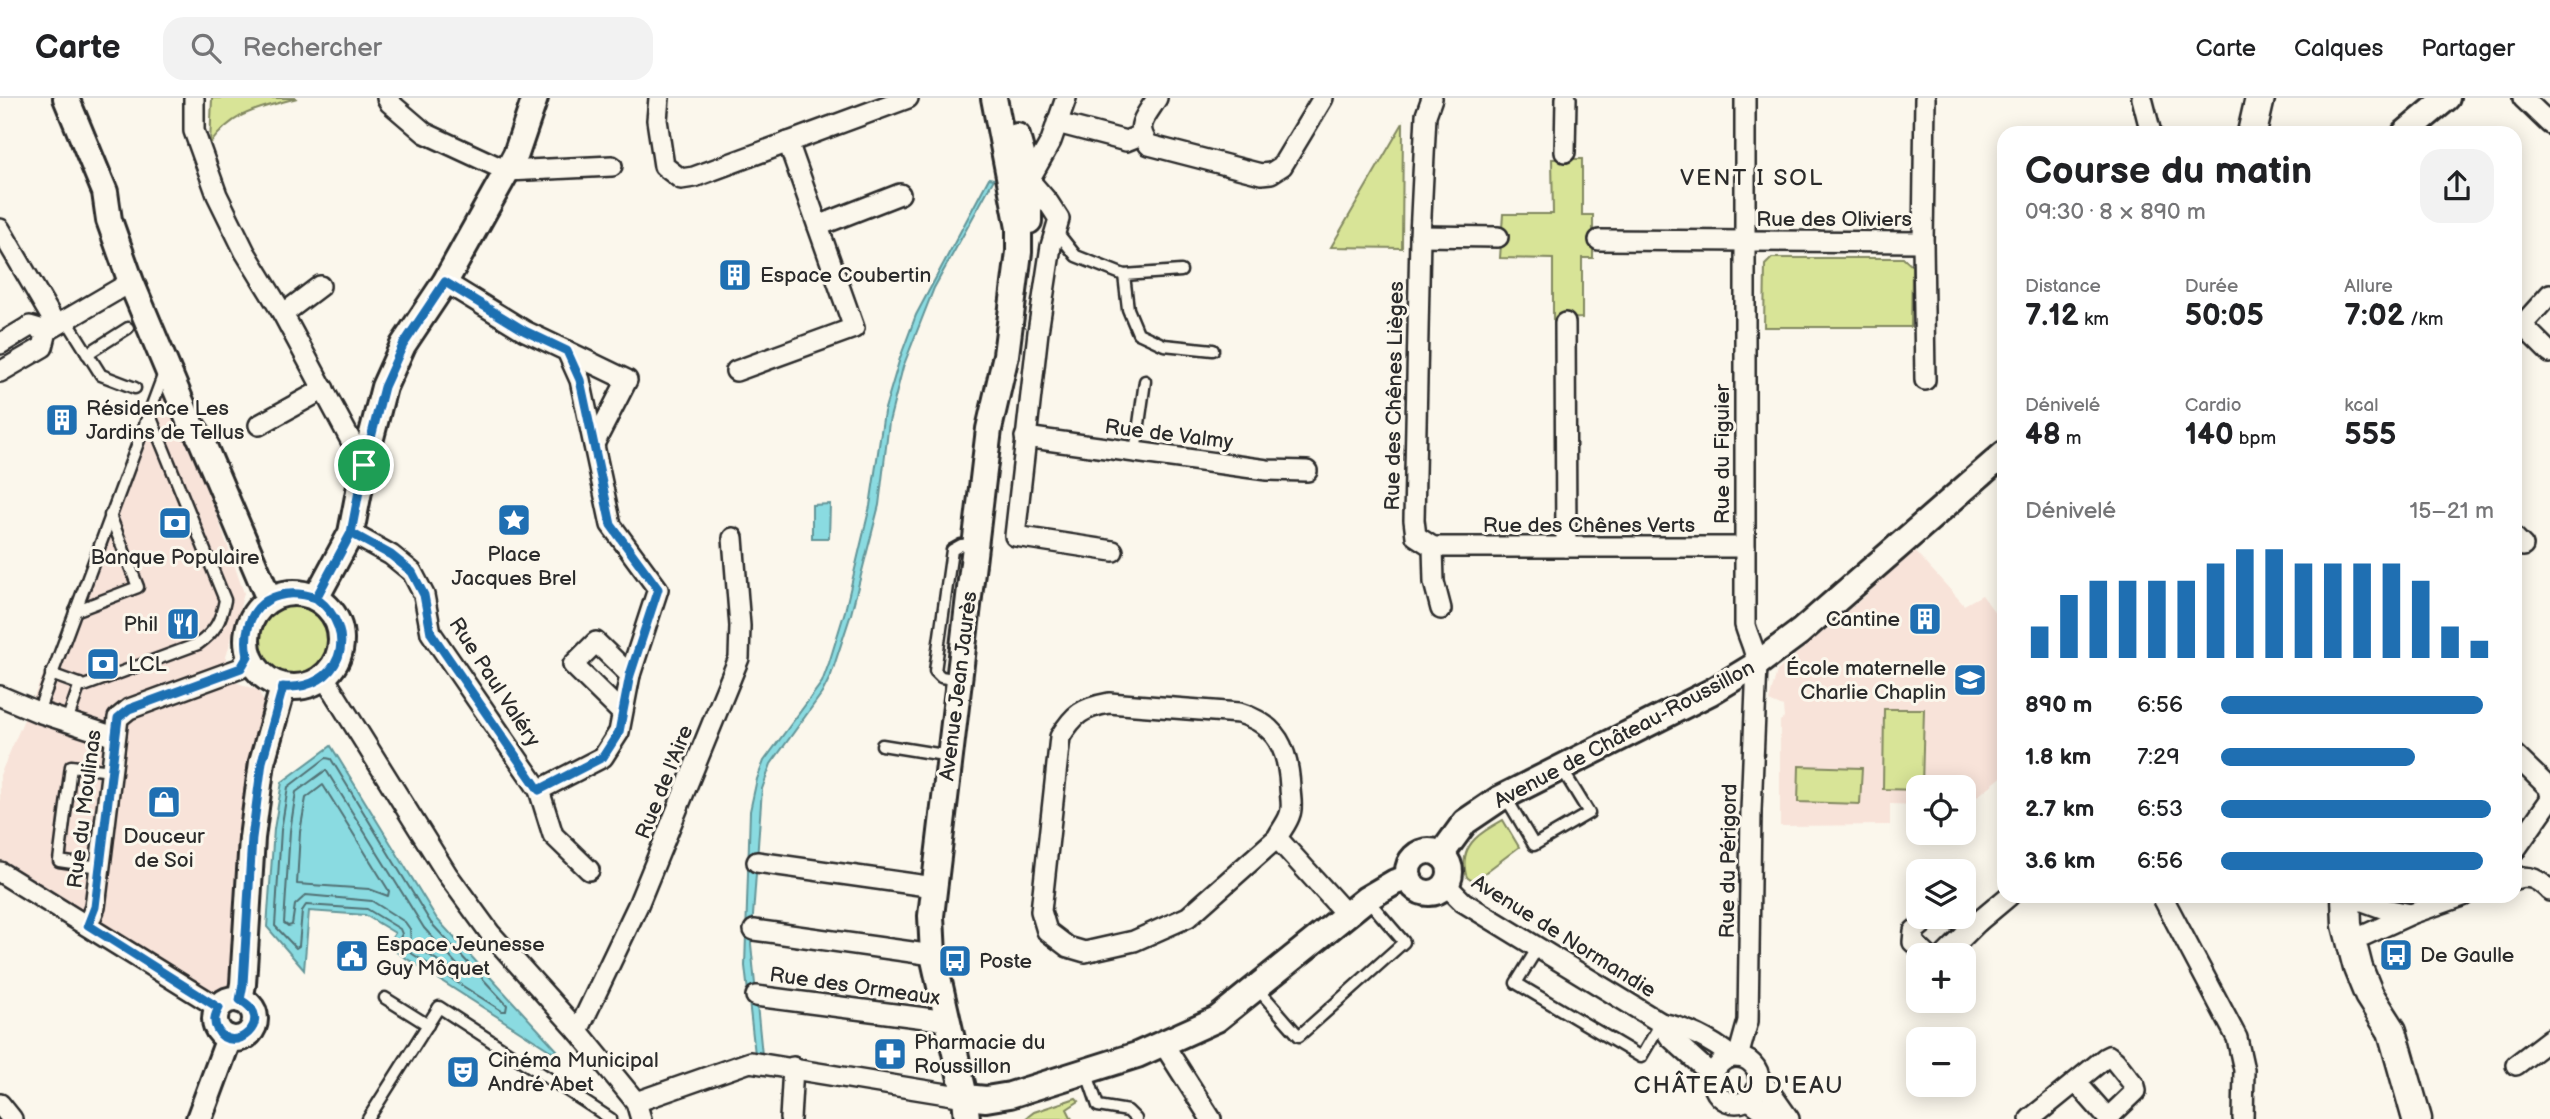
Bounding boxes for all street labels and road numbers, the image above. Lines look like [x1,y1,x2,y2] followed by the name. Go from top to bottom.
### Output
[1756,207,1912,232] street label: Rue des Oliviers
[1380,281,1409,511] street label: Rue des Chênes Lièges
[1710,383,1735,524] street label: Rue du Figuier
[1103,414,1235,455] street label: Rue de Valmy
[1483,513,1695,538] street label: Rue des Chênes Verts
[934,590,983,782] street label: Avenue Jean Jaurès
[444,613,546,752] street label: Rue Paul Valéry
[1490,655,1759,814] street label: Avenue de Château-Roussillon
[630,722,699,843] street label: Rue de l'Aire
[62,728,107,890] street label: Rue du Moulinas
[1715,783,1742,939] street label: Rue du Périgord
[1467,870,1660,1003] street label: Avenue de Normandie
[768,962,942,1011] street label: Rue des Ormeaux

